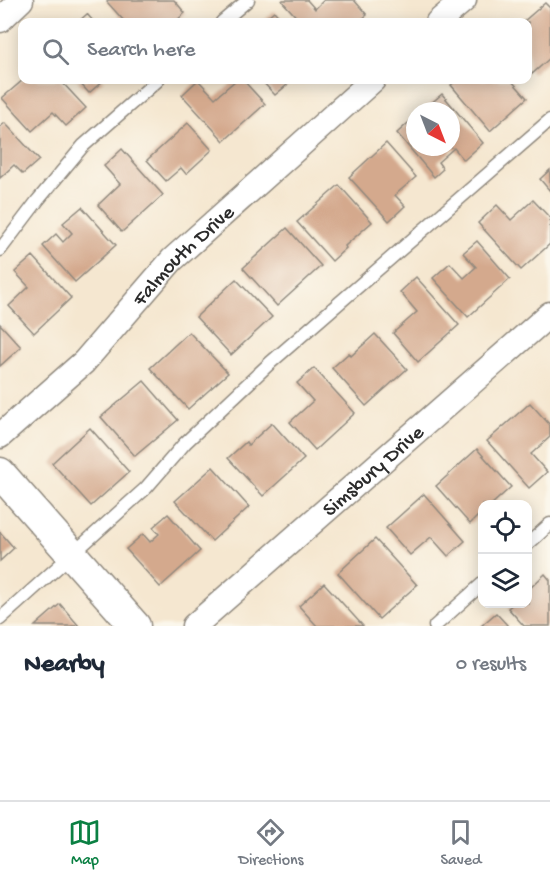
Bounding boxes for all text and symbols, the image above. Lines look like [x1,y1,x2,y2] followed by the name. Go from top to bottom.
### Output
[18,18,532,84] search box
[39,35,72,68] icon: search
[87,38,195,64] text: Search here
[406,102,460,156] north arrow
[128,200,242,313] street label: Falmouth Drive
[319,421,431,524] street label: Simsbury Drive
[478,500,532,608] map controls
[478,500,532,554] button: locate
[478,554,532,608] button: layers
[24,650,105,681] text: Nearby
[456,654,526,677] text: 0 results
[68,816,101,871] tab: Map
[238,816,304,871] tab: Directions
[440,816,481,871] tab: Saved

